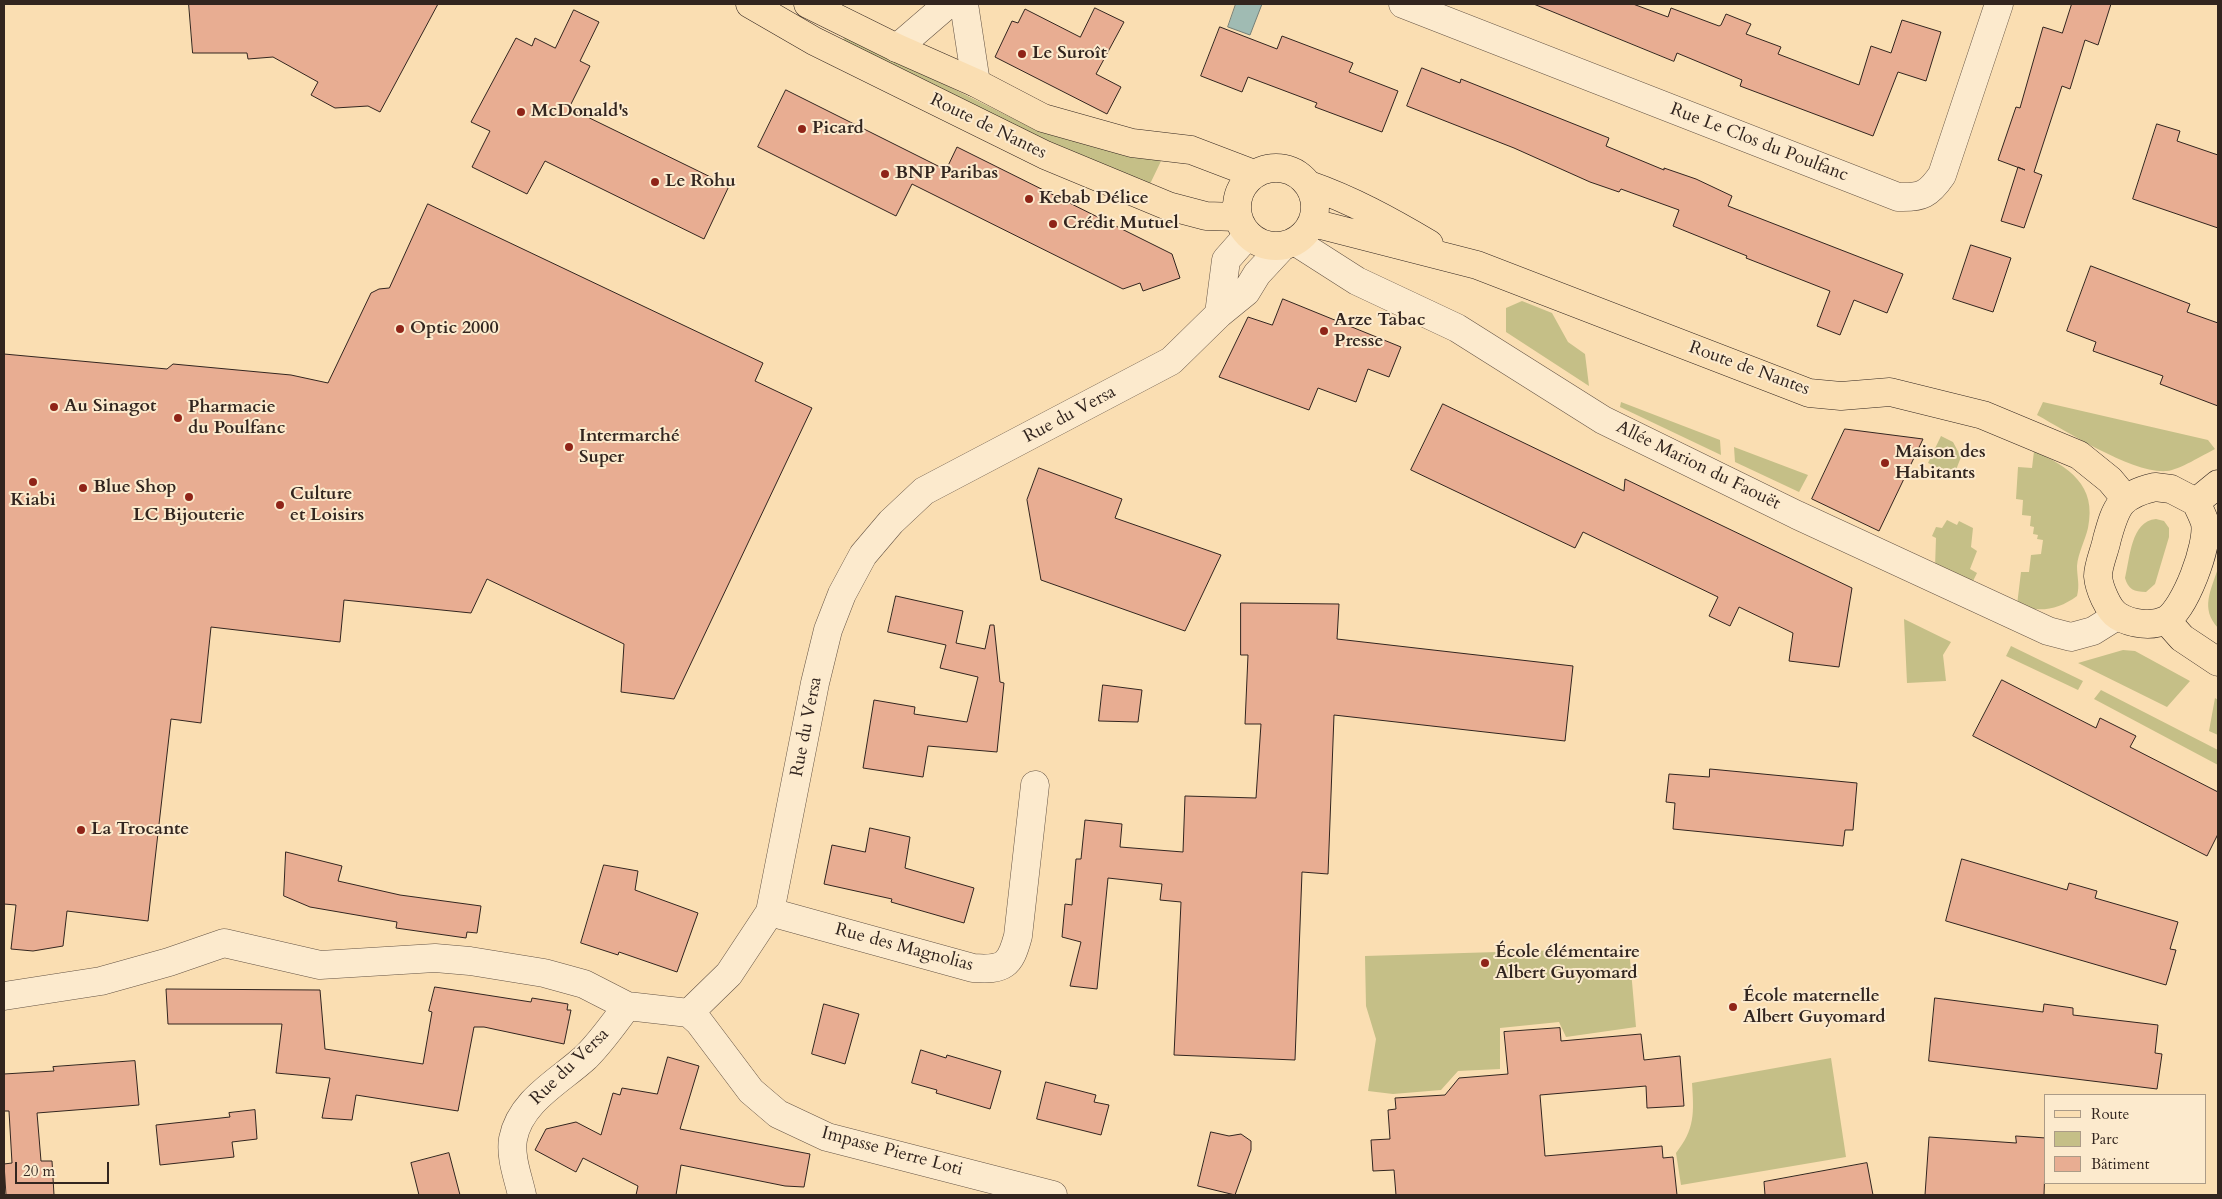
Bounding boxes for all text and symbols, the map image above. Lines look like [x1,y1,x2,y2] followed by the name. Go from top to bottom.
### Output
[1032,43,1107,65] place label: Le Suroît
[1016,48,1028,60] marker: Le Suroît
[926,90,1050,164] street label: Route de Nantes
[1667,99,1851,187] street label: Rue Le Clos du Poulfanc
[531,101,628,123] place label: McDonald's
[515,106,527,118] marker: McDonald's
[812,118,864,140] place label: Picard
[796,123,808,135] marker: Picard
[895,163,998,185] place label: BNP Paribas
[879,168,891,180] marker: BNP Paribas
[665,171,736,193] place label: Le Rohu
[649,176,661,188] marker: Le Rohu
[1039,188,1149,210] place label: Kebab Délice
[1023,193,1035,205] marker: Kebab Délice
[1063,213,1179,235] place label: Crédit Mutuel
[1047,218,1059,230] marker: Crédit Mutuel
[1334,310,1425,352] place label: Arze Tabac Presse
[410,318,499,340] place label: Optic 2000
[394,323,406,335] marker: Optic 2000
[1318,325,1330,337] marker: Arze Tabac Presse
[1686,337,1812,401] street label: Route de Nantes
[1020,382,1120,448] street label: Rue du Versa
[64,396,156,418] place label: Au Sinagot
[188,397,285,439] place label: Pharmacie du Poulfanc
[48,401,60,413] marker: Au Sinagot
[172,412,184,424] marker: Pharmacie du Poulfanc
[1612,417,1784,515] street label: Allée Marion du Faouët
[579,426,680,468] place label: Intermarché Super
[563,441,575,453] marker: Intermarché Super
[1895,442,1986,484] place label: Maison des Habitants
[1879,457,1891,469] marker: Maison des Habitants
[27,476,39,488] marker: Kiabi
[93,477,177,499] place label: Blue Shop
[77,482,89,494] marker: Blue Shop
[290,484,364,526] place label: Culture et Loisirs
[10,490,56,512] place label: Kiabi
[183,491,195,503] marker: LC Bijouterie
[274,499,286,511] marker: Culture et Loisirs
[133,505,245,527] place label: LC Bijouterie
[787,675,827,779] street label: Rue du Versa
[91,819,189,841] place label: La Trocante
[75,824,87,836] marker: La Trocante
[833,919,975,977] street label: Rue des Magnolias
[1495,942,1640,984] place label: École élémentaire Albert Guyomard
[1479,957,1491,969] marker: École élémentaire Albert Guyomard
[1743,986,1885,1028] place label: École maternelle Albert Guyomard
[1727,1001,1739,1013] marker: École maternelle Albert Guyomard
[526,1024,614,1110] street label: Rue du Versa
[2044,1094,2207,1184] legend
[2091,1104,2129,1124] text: Route
[819,1123,965,1181] street label: Impasse Pierre Loti
[2091,1129,2119,1149] text: Parc
[18,1152,111,1184] scale bar
[2091,1154,2149,1174] text: Bâtiment
[23,1161,55,1181] text: 20 m

